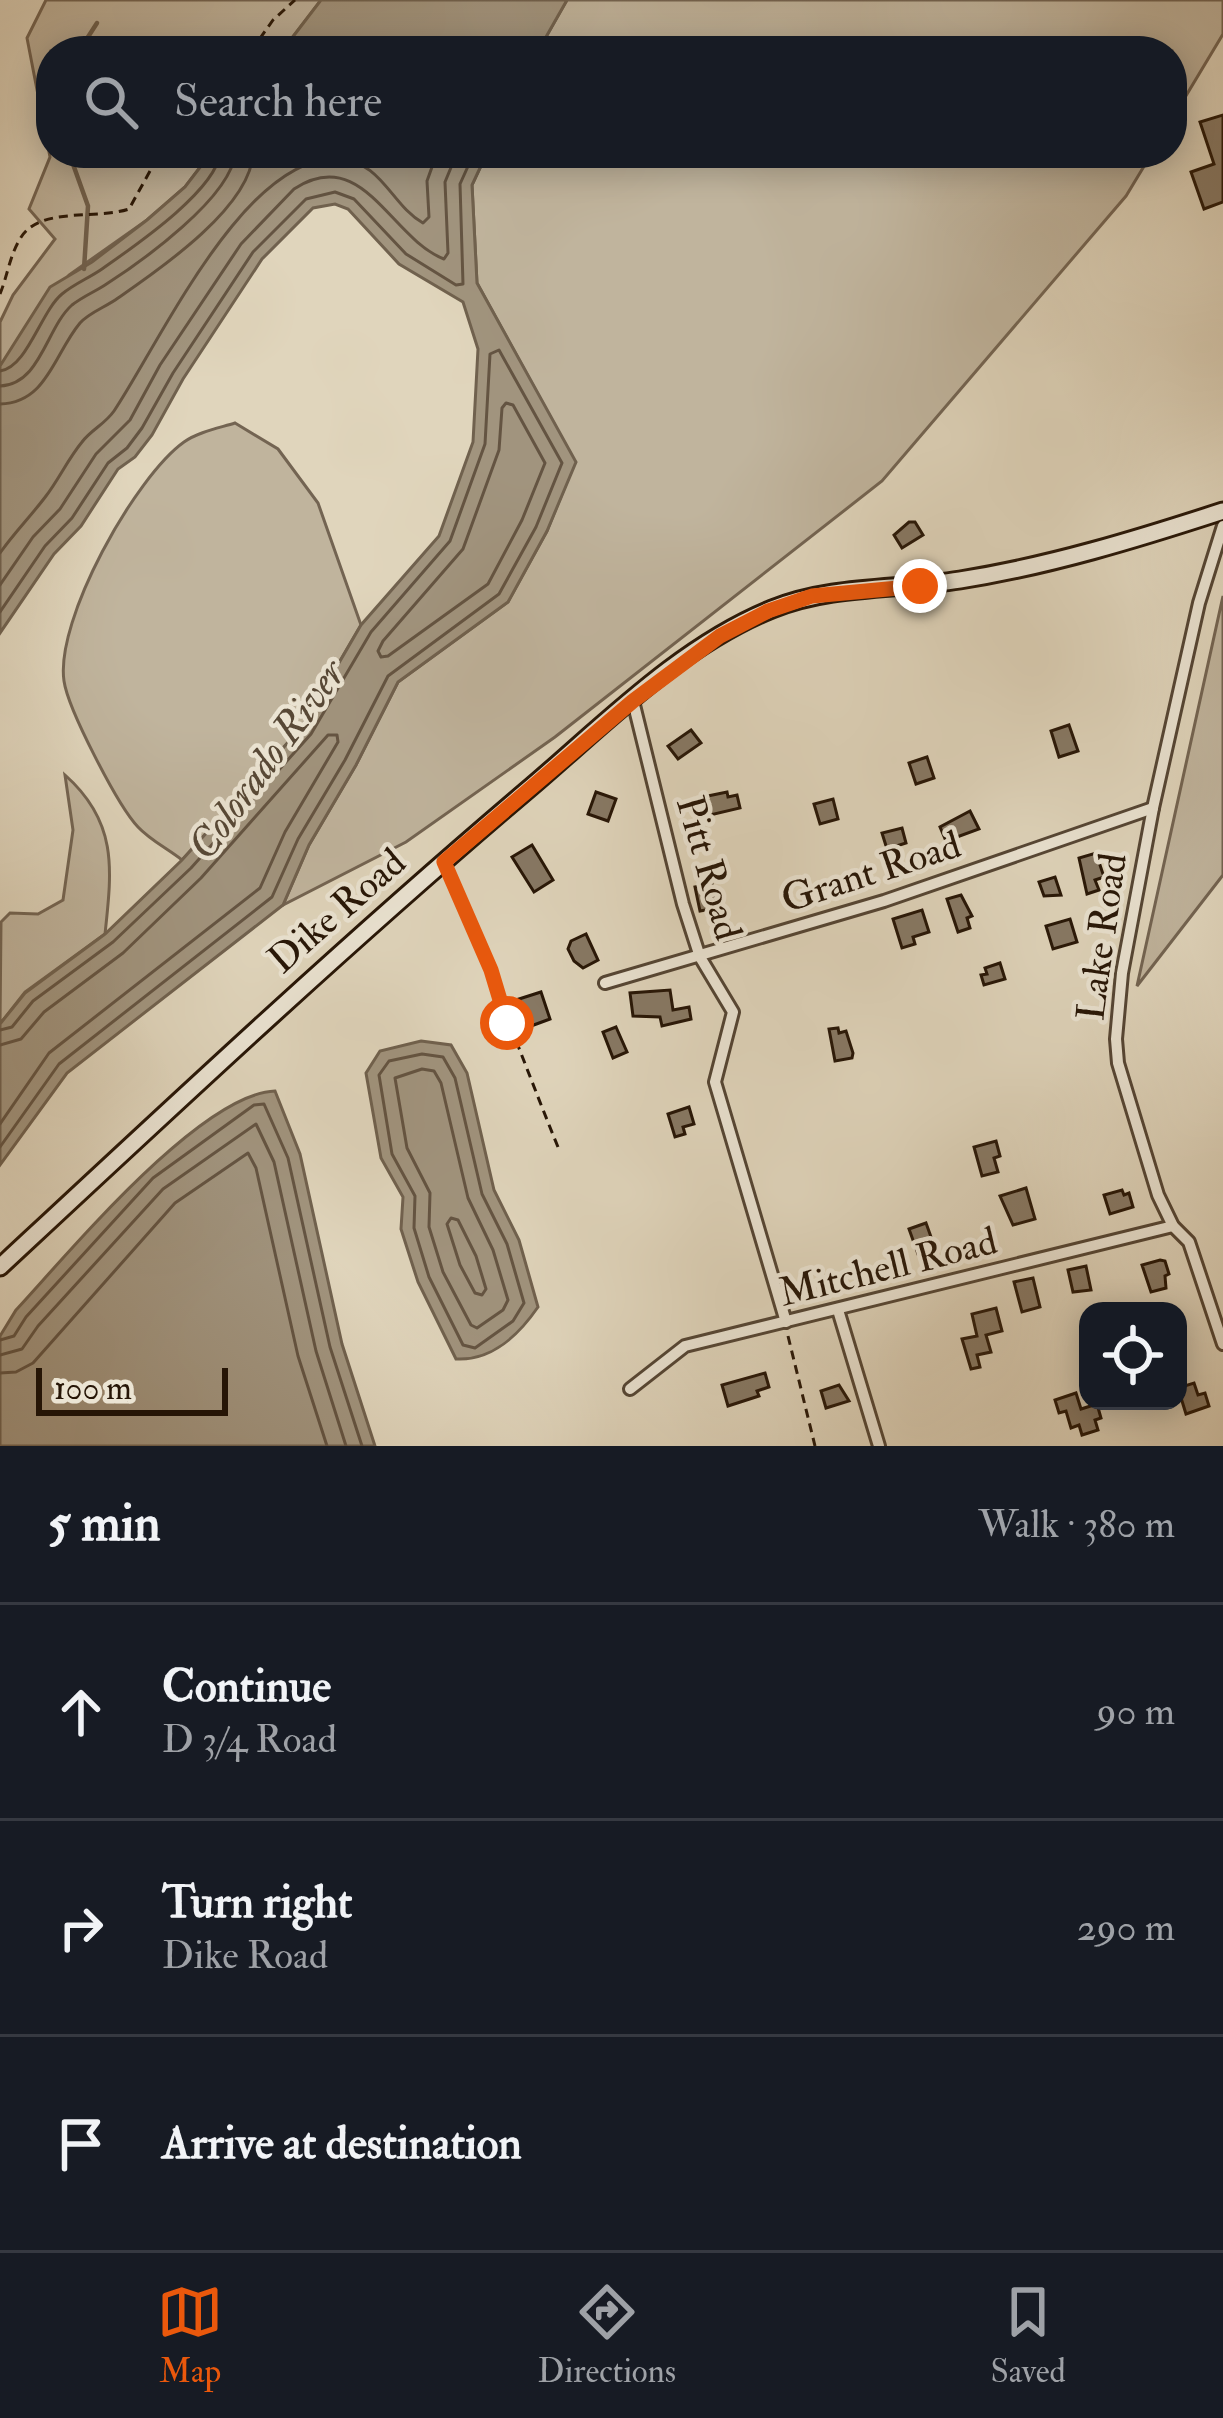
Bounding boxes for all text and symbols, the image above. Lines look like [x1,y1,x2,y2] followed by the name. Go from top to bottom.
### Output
[36,36,1187,168] search box
[78,69,144,135] icon: search
[174,74,382,130] text: Search here
[893,559,947,613] route end
[177,648,358,870] water label: Colorado River
[665,790,753,946] street label: Pitt Road
[775,820,967,924] street label: Grant Road
[258,838,416,984] street label: Dike Road
[1066,850,1138,1024] street label: Lake Road
[480,996,534,1050] route start
[774,1216,1002,1318] street label: Mitchell Road
[1079,1302,1187,1410] map controls
[1079,1302,1187,1410] button: locate
[36,1362,228,1415] scale bar
[54,1368,132,1409] text: 100 m
[48,1492,161,1556] text: 5 min
[978,1500,1175,1549] text: Walk · 380 m
[162,1659,331,1715] text: Continue
[48,1679,114,1745] icon: ahead
[1097,1687,1175,1736] text: 90 m
[162,1715,337,1764] text: D 3/4 Road
[162,1875,352,1931] text: Turn right
[48,1895,114,1961] icon: right
[1077,1903,1175,1952] text: 290 m
[162,1931,328,1980] text: Dike Road
[48,2111,114,2177] icon: arrive
[162,2116,522,2172] text: Arrive at destination
[157,2279,223,2392] tab: Map
[538,2279,676,2392] tab: Directions
[990,2279,1066,2392] tab: Saved

